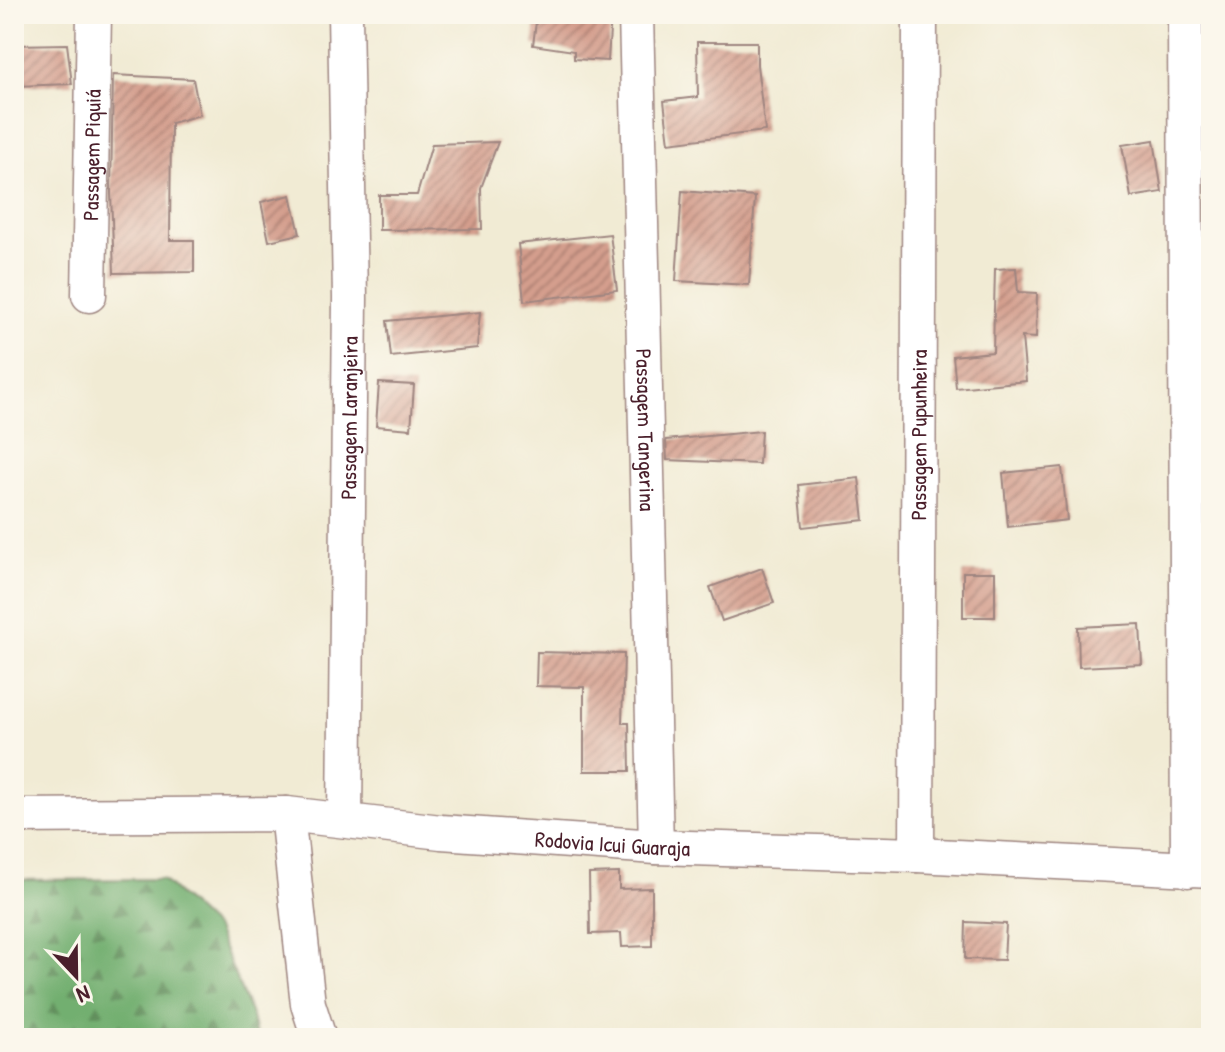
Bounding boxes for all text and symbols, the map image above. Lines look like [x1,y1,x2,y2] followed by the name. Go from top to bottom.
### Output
[75,89,108,221] street label: Passagem Piquiá
[333,336,365,500] street label: Passagem Laranjeira
[629,348,663,512] street label: Passagem Tangerina
[903,349,934,521] street label: Passagem Pupunheira
[534,824,691,863] street label: Rodovia Icui Guaraja
[36,936,116,1016] north arrow
[72,978,95,1011] text: N

